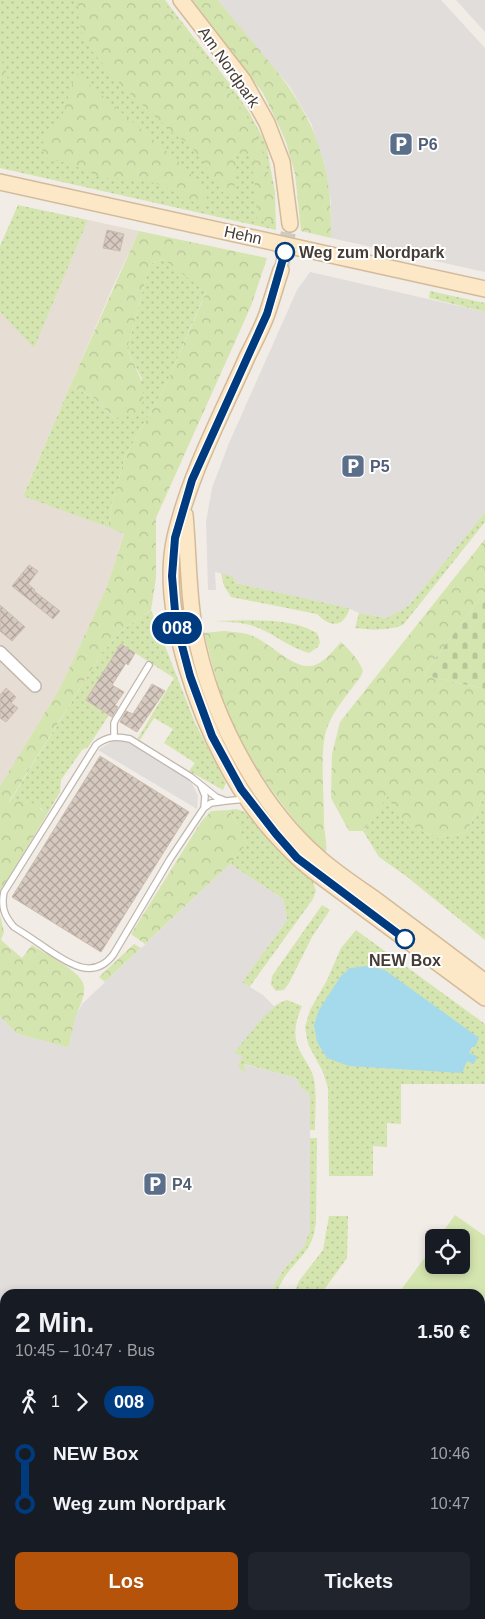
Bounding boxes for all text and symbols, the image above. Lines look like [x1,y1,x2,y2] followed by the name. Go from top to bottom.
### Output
[195,24,264,111] street label: Am Nordpark
[388,131,414,157] parking icon: P6
[418,136,438,153] place label: P6
[223,223,263,247] street label: Hehn
[275,242,295,262] marker: Weg zum Nordpark
[299,244,445,261] place label: Weg zum Nordpark
[340,453,366,479] parking icon: P5
[370,458,390,475] place label: P5
[148,612,206,644] line badge: 008
[162,618,192,638] text: 008
[395,929,415,949] marker: NEW Box
[369,952,441,969] place label: NEW Box
[142,1171,168,1197] parking icon: P4
[172,1176,192,1193] place label: P4
[425,1229,470,1274] map controls
[425,1229,470,1274] button: locate
[15,1307,94,1338] text: 2 Min.
[417,1321,470,1342] text: 1.50 €
[15,1342,155,1359] text: 10:45 – 10:47 · Bus
[15,1388,43,1416] icon: walk
[68,1388,96,1416] icon: forward
[114,1392,144,1412] text: 008
[51,1393,60,1410] text: 1
[53,1443,139,1464] text: NEW Box
[430,1445,470,1462] text: 10:46
[53,1493,226,1514] text: Weg zum Nordpark
[430,1495,470,1512] text: 10:47
[15,1552,238,1610] button: Los
[248,1552,470,1610] button: Tickets

